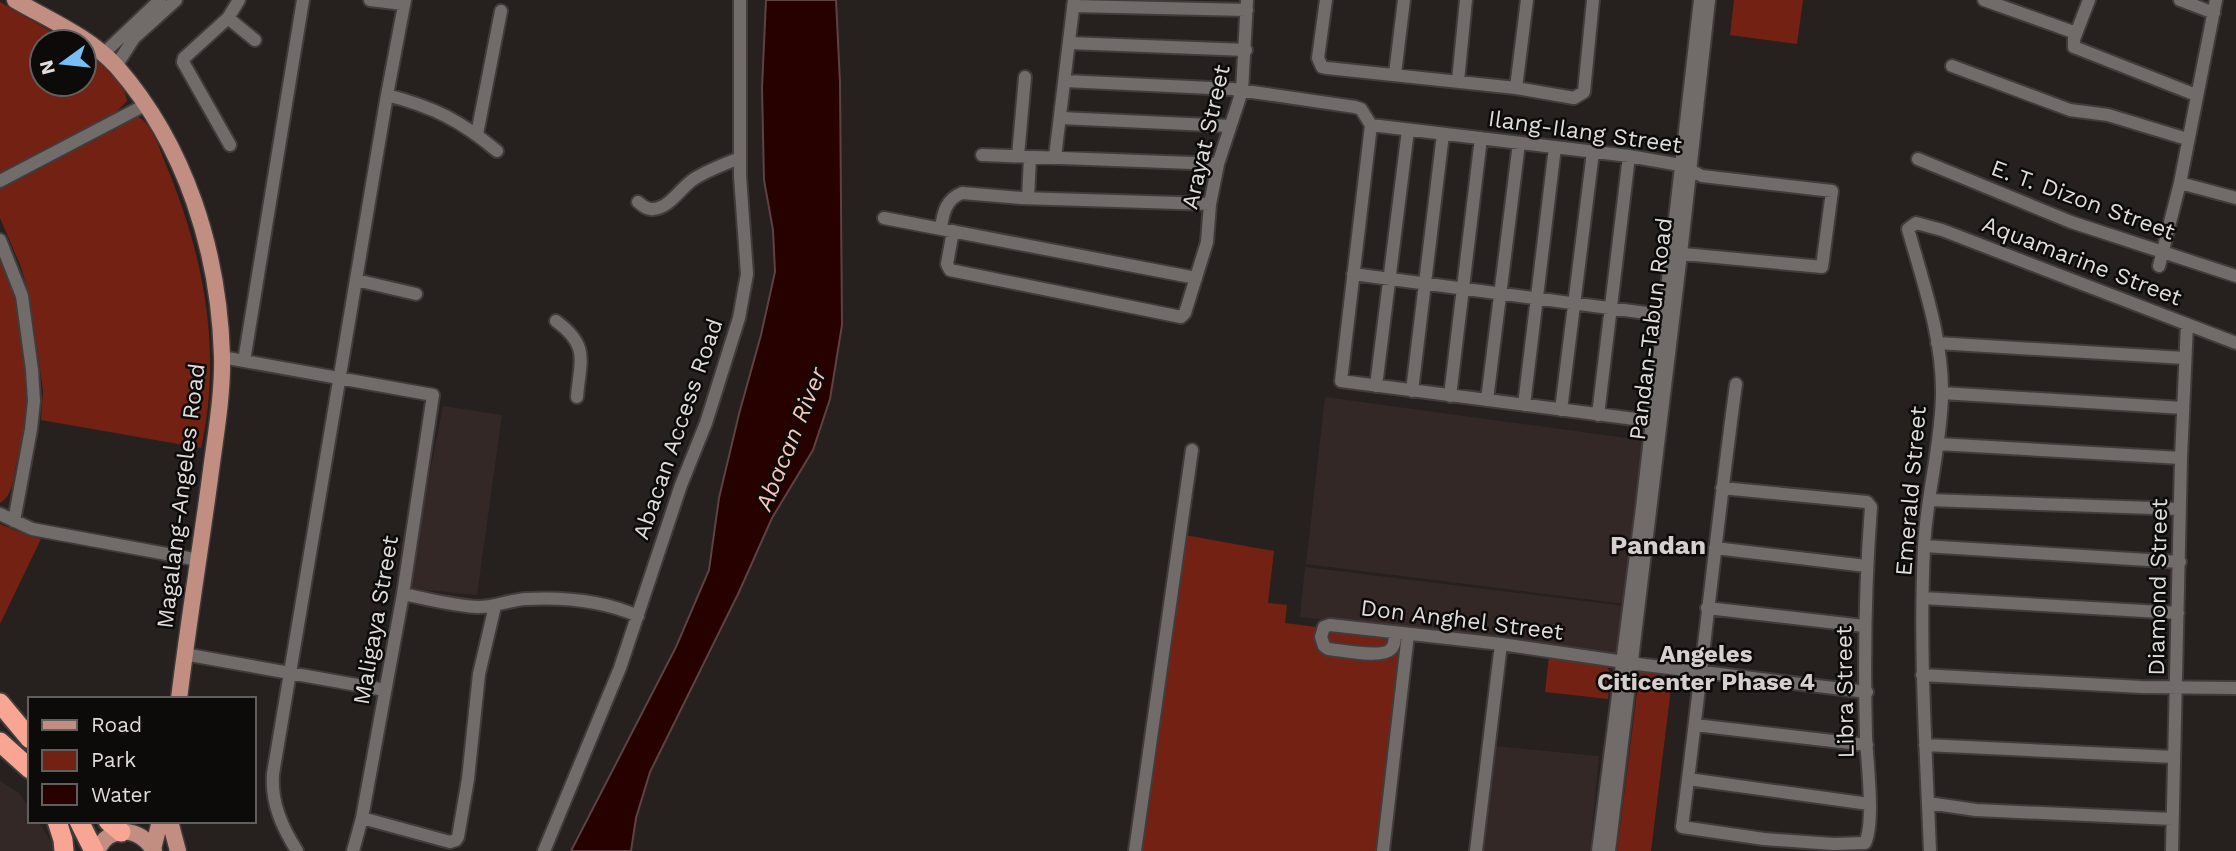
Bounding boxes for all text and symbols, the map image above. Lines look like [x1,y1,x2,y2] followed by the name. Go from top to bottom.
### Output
[28,28,98,98] north arrow
[34,57,60,77] text: N
[1176,62,1236,212] street label: Arayat Street
[1486,105,1684,159] street label: Ilang-Ilang Street
[1987,154,2179,246] street label: E. T. Dizon Street
[1978,210,2186,312] street label: Aquamarine Street
[1624,216,1678,442] street label: Pandan-Tabun Road
[627,315,729,543] street label: Abacan Access Road
[151,362,211,630] street label: Magalang-Angeles Road
[749,362,833,516] water label: Abacan River
[1890,405,1932,577] street label: Emerald Street
[2143,498,2173,676] street label: Diamond Street
[1610,530,1706,560] district label: Pandan
[348,533,404,707] street label: Maligaya Street
[1359,594,1565,646] street label: Don Anghel Street
[1830,625,1860,759] street label: Libra Street
[1597,640,1815,696] district label: Angeles Citicenter Phase 4
[28,697,256,823] legend
[91,712,142,737] text: Road
[91,747,136,772] text: Park
[91,782,152,807] text: Water

